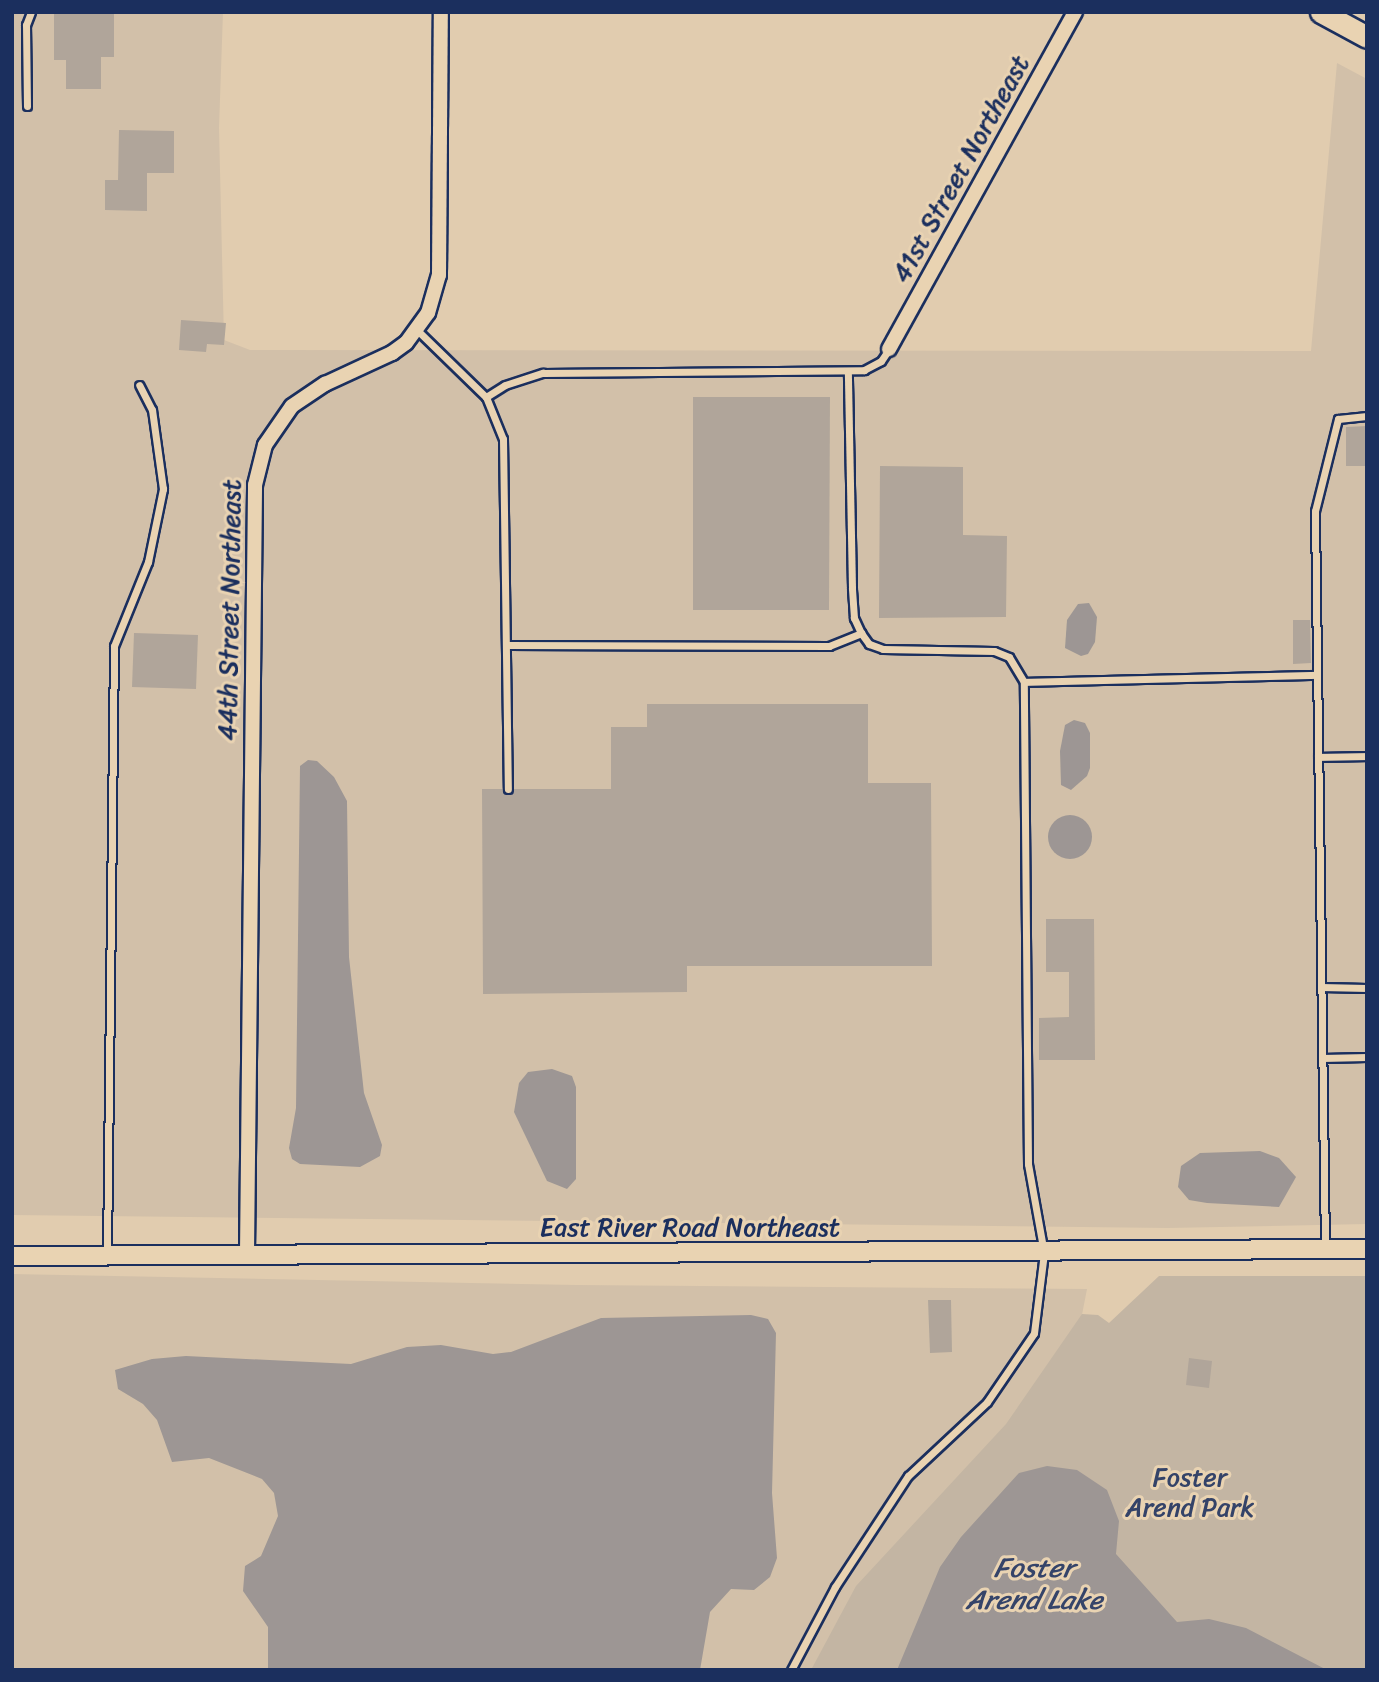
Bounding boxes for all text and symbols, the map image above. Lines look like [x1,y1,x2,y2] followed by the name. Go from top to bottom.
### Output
[885,49,1037,289] street label: 41st Street Northeast
[212,478,248,742] street label: 44th Street Northeast
[539,1212,841,1244] street label: East River Road Northeast
[1126,1462,1254,1524] park label: Foster Arend Park
[965,1551,1103,1617] water label: Foster Arend Lake

